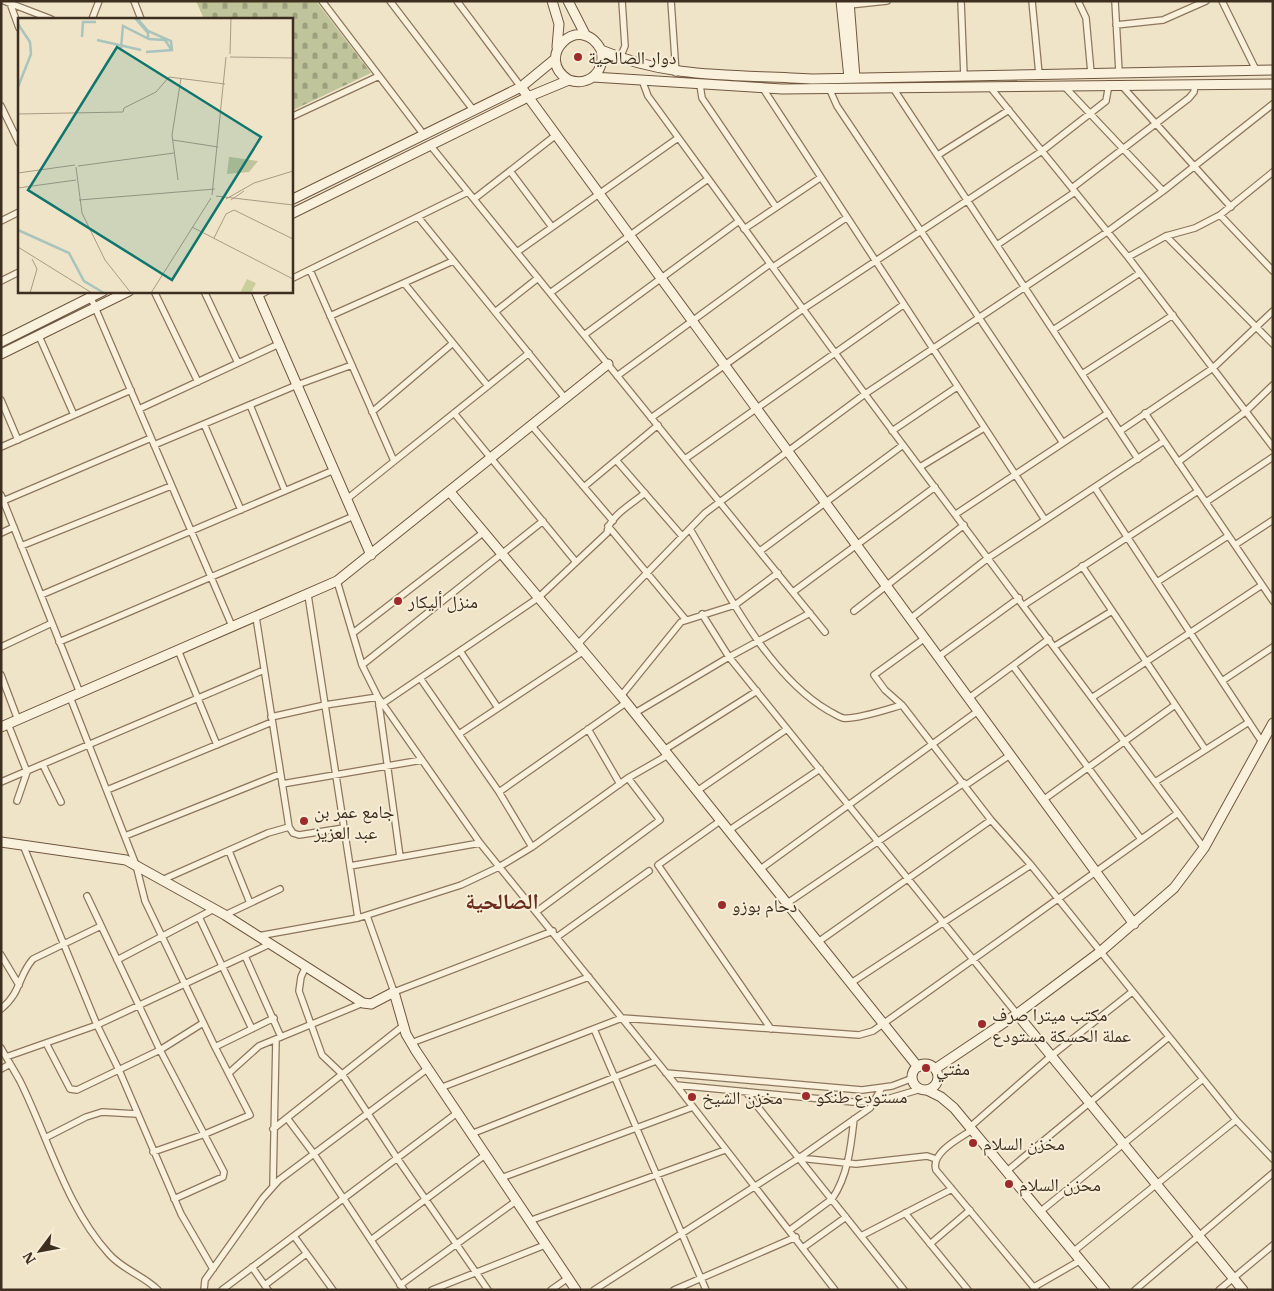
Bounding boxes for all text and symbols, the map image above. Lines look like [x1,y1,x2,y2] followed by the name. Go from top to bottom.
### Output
[18,18,292,292] inset map
[588,46,676,69] place label: دوار الصالحية
[572,51,584,63] marker: دوار الصالحية
[407,590,478,613] place label: منزل أليكار
[392,595,404,607] marker: منزل أليكار
[313,800,394,844] place label: جامع عمر بن عبد العزيز
[298,815,310,827] marker: جامع عمر بن عبد العزيز
[465,886,539,915] district label: الصالحية
[732,894,797,918] place label: دحام بوزو
[716,899,728,911] marker: دحام بوزو
[992,1003,1131,1047] place label: مكتب ميترا صرف عملة الحسكة مستودع
[976,1018,988,1030] marker: مكتب ميترا صرف عملة الحسكة مستودع
[936,1057,970,1083] place label: مفتي
[920,1062,932,1074] marker: مفتي
[816,1085,907,1108] place label: مستودع طنكو
[702,1086,783,1110] place label: مخزن الشيخ
[800,1090,812,1102] marker: مستودع طنكو
[686,1091,698,1103] marker: مخزن الشيخ
[983,1132,1065,1156] place label: مخزن السلام
[967,1137,979,1149] marker: مخزن السلام
[1019,1173,1101,1197] place label: محزن السلام
[1003,1178,1015,1190] marker: محزن السلام
[15,1226,65,1276] north arrow
[18,1248,40,1267] text: N

